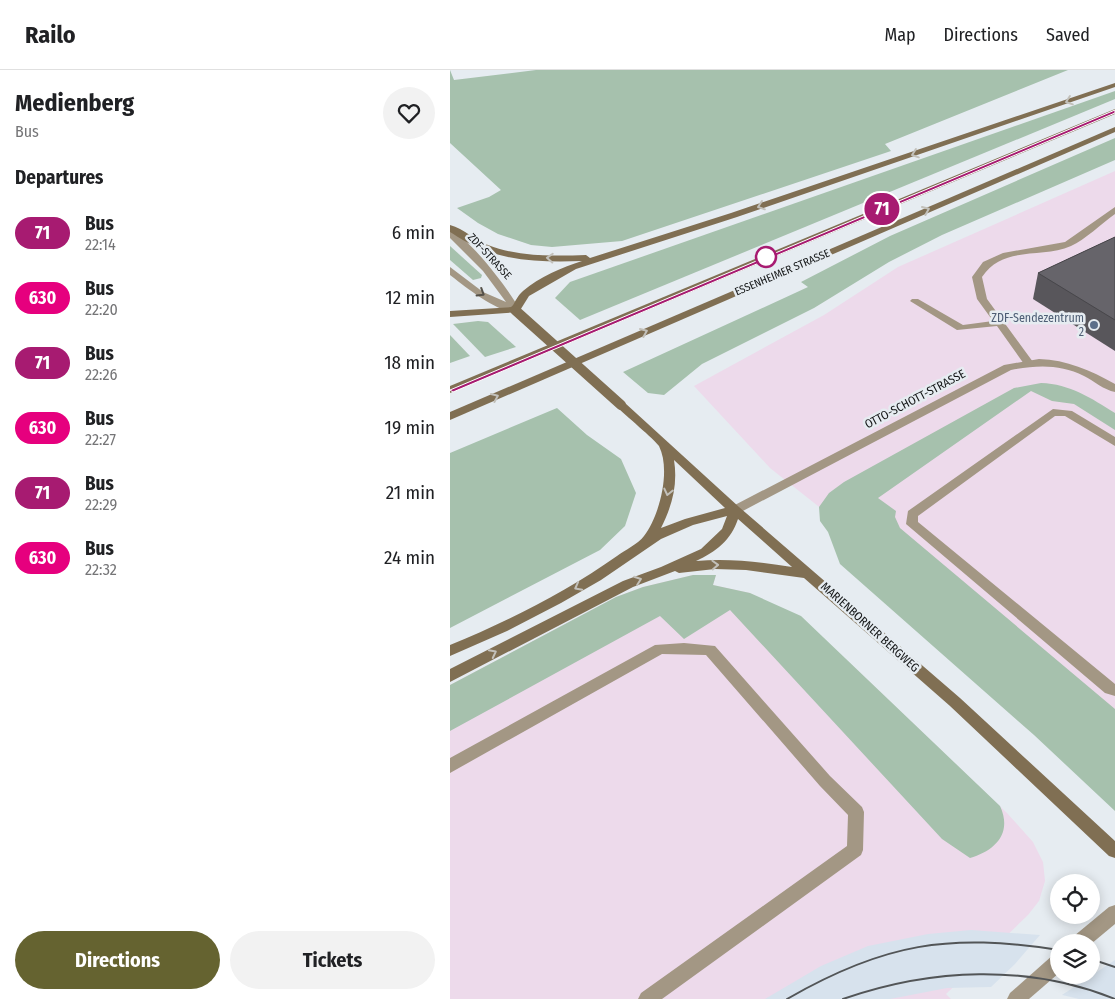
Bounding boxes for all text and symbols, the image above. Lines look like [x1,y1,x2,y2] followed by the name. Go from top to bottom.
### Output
[25,21,76,49] text: Railo
[884,24,916,46] text: Map
[944,24,1018,46] text: Directions
[1046,24,1090,46] text: Saved
[383,87,435,139] button: heart
[15,89,134,117] text: Medienberg
[1065,95,1074,105] one-way arrow
[15,122,39,141] text: Bus
[911,148,920,158] one-way arrow
[15,166,103,189] text: Departures
[860,193,904,225] line badge: 71
[874,198,890,220] text: 71
[758,200,766,210] one-way arrow
[921,206,930,217] one-way arrow
[85,212,114,235] text: Bus
[392,221,435,244] text: 6 min
[35,222,50,244] text: 71
[465,231,514,282] street label: ZDF-STRASSE
[85,235,116,254] text: 22:14
[755,246,777,268] unlabelled marker
[733,247,832,298] street label: ESSENHEIMER STRASSE
[545,253,553,263] one-way arrow
[85,277,114,300] text: Bus
[385,286,435,309] text: 12 min
[29,287,56,309] text: 630
[475,287,484,297] one-way arrow
[85,300,118,319] text: 22:20
[991,311,1084,339] place label: ZDF-Sendezentrum 2
[1088,319,1100,331] marker: ZDF-Sendezentrum 2
[639,327,648,338] one-way arrow
[85,342,114,365] text: Bus
[384,351,435,374] text: 18 min
[35,352,50,374] text: 71
[85,365,118,384] text: 22:26
[862,366,968,431] street label: OTTO-SCHOTT-STRASSE
[490,392,499,403] one-way arrow
[85,407,114,430] text: Bus
[384,416,435,439] text: 19 min
[29,417,56,439] text: 630
[85,430,116,449] text: 22:27
[85,472,114,495] text: Bus
[386,481,435,504] text: 21 min
[35,482,50,504] text: 71
[663,487,674,496] one-way arrow
[85,495,117,514] text: 22:29
[85,537,114,560] text: Bus
[384,546,435,569] text: 24 min
[29,547,56,569] text: 630
[711,559,719,570] one-way arrow
[85,560,117,579] text: 22:32
[633,576,642,586] one-way arrow
[818,579,922,675] street label: MARIENBORNER BERGWEG
[574,581,583,591] one-way arrow
[488,649,497,659] one-way arrow
[1050,874,1100,984] map controls
[1050,874,1100,924] button: locate
[15,931,220,989] button: Directions
[230,931,435,989] button: Tickets
[1050,934,1100,984] button: layers

